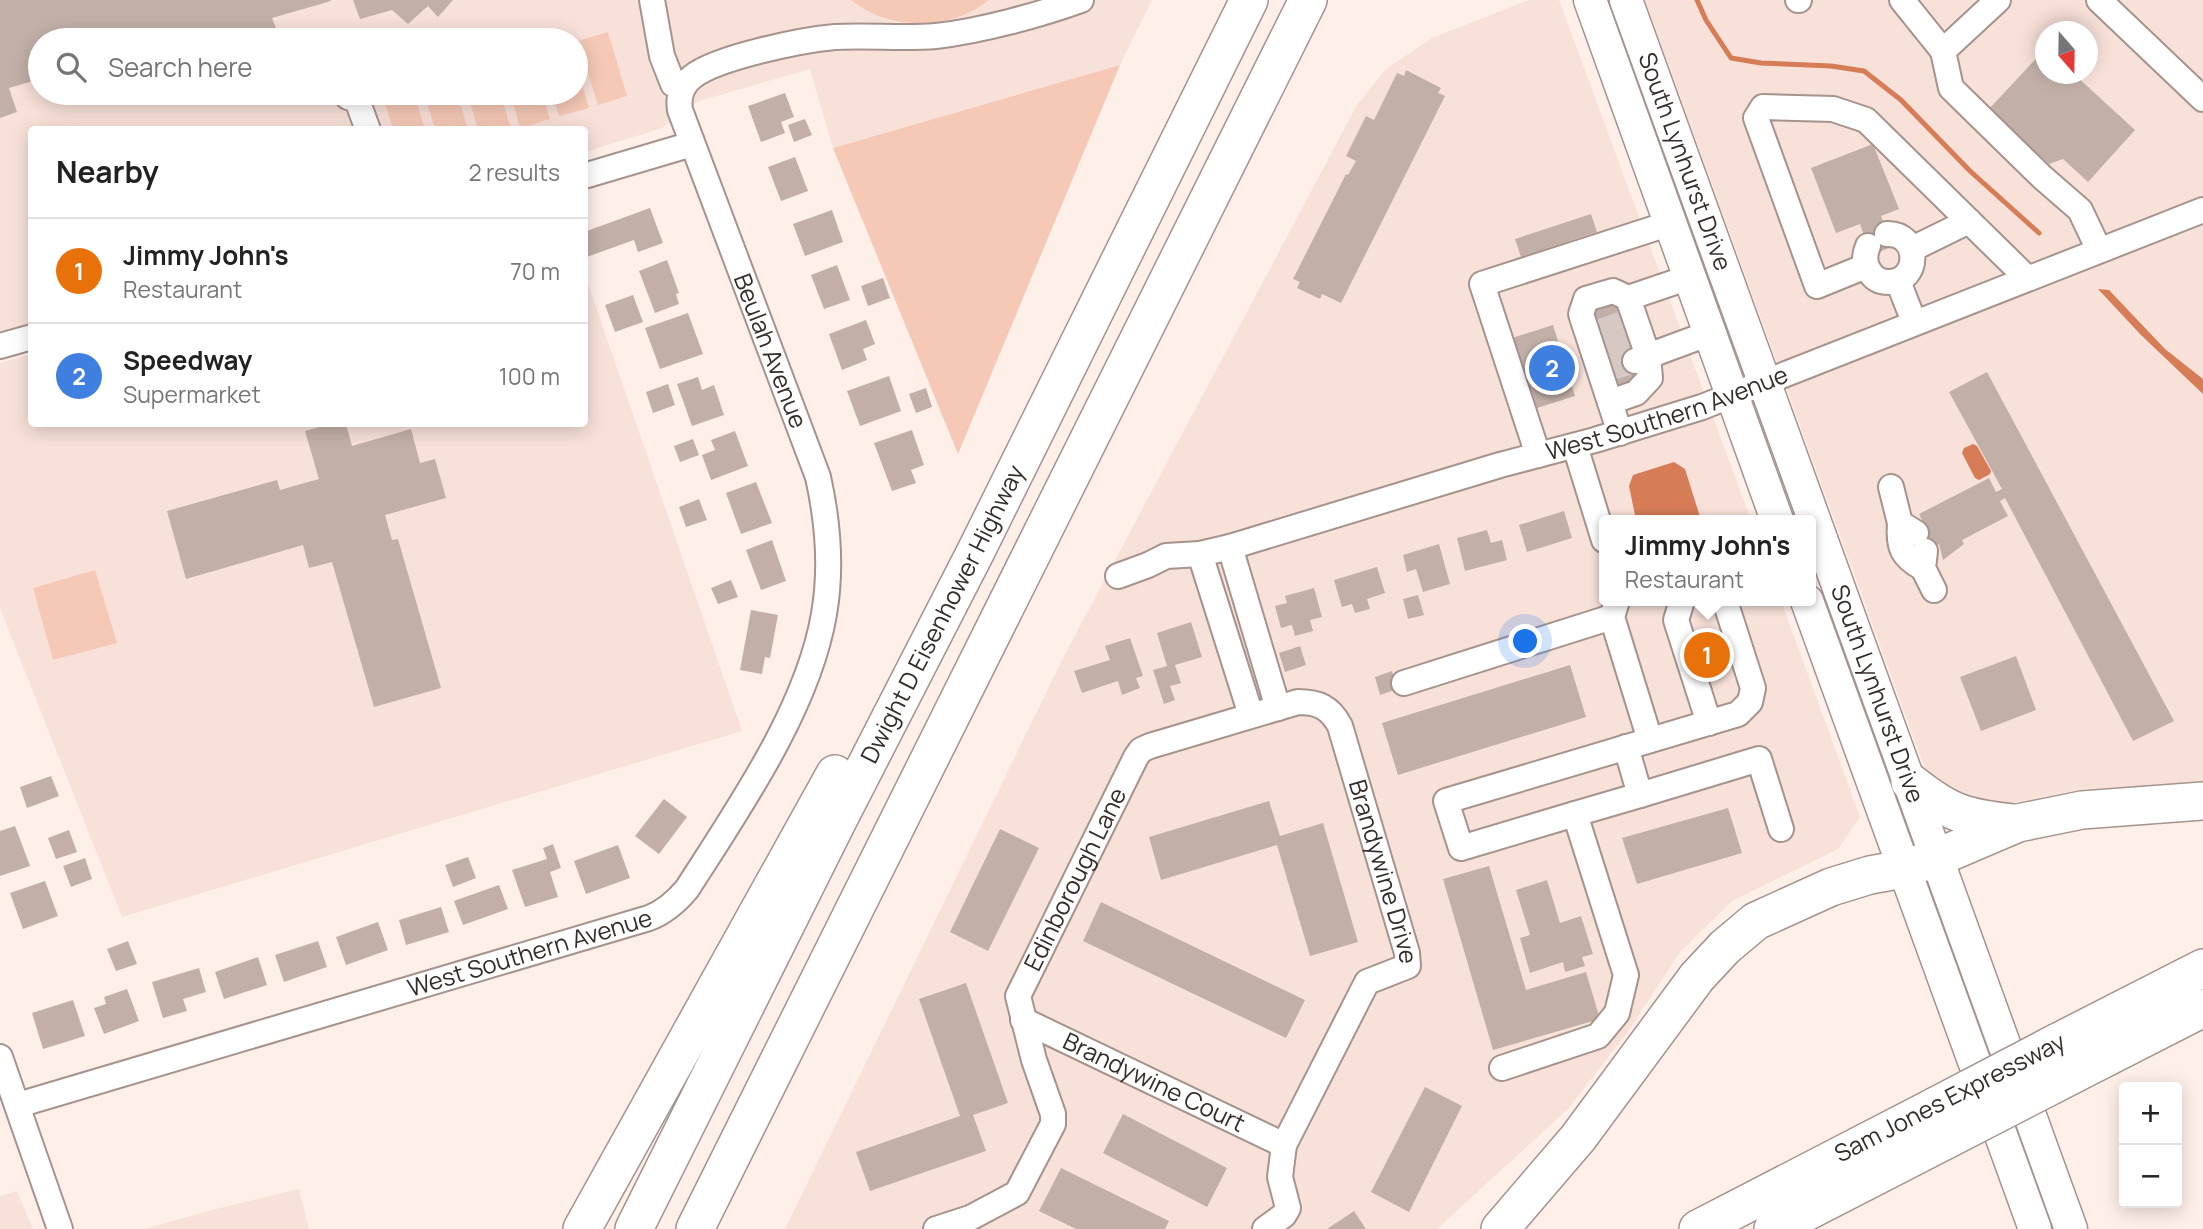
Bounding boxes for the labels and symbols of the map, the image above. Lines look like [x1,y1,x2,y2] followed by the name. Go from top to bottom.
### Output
[2035,21,2098,84] north arrow
[1631,48,1741,275] street label: South Lynhurst Drive
[727,268,816,433] street label: Beulah Avenue
[1529,342,1575,394] pin: 2
[1542,357,1792,467] street label: West Southern Avenue
[852,458,1031,769] street label: Dwight D Eisenhower Highway
[1824,580,1933,807] street label: South Lynhurst Drive
[1508,624,1542,658] your location
[1684,629,1730,681] pin: 1
[1342,775,1426,965] street label: Brandywine Drive
[1015,782,1133,976] street label: Edinborough Lane
[403,900,656,1004] street label: West Southern Avenue
[1058,1024,1251,1139] street label: Brandywine Court
[1828,1024,2071,1169] street label: Sam Jones Expressway

